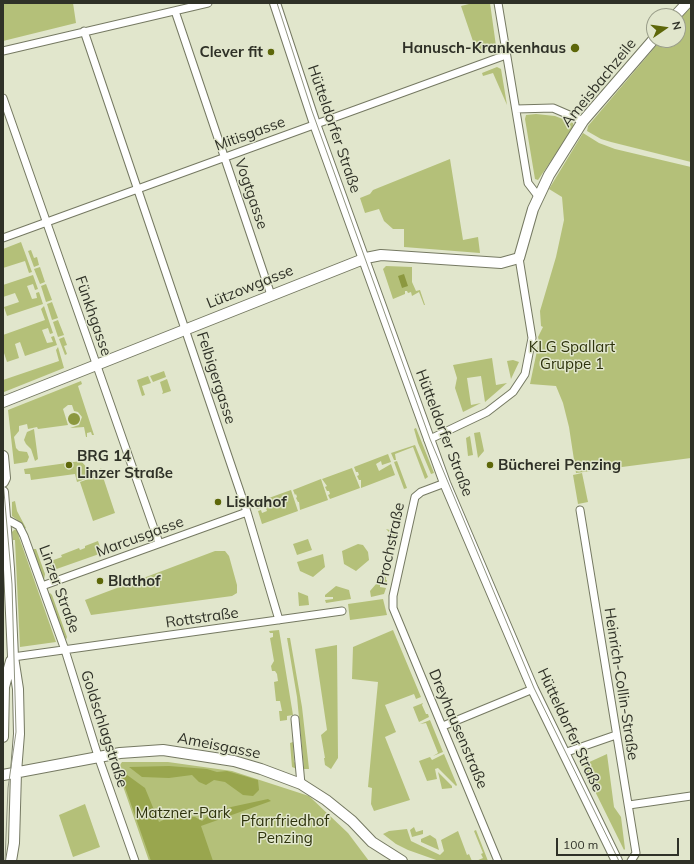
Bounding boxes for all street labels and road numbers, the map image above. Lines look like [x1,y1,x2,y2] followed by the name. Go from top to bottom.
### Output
[558,35,640,131] street label: Ameisbachzeile
[304,62,364,196] street label: Hütteldorfer Straße
[212,113,288,155] street label: Mitisgasse
[231,156,271,232] street label: Vogtgasse
[204,261,296,313] street label: Lützowgasse
[71,274,115,358] street label: Fünkhgasse
[193,330,239,426] street label: Felbigergasse
[411,367,477,499] street label: Hütteldorfer Straße
[373,501,409,587] street label: Prochstraße
[94,513,186,561] street label: Marcusgasse
[35,543,83,635] street label: Linzer Straße
[164,604,240,632] street label: Rottstraße
[600,606,642,762] street label: Heinrich-Collin-Straße
[533,665,607,795] street label: Hütteldorfer Straße
[425,667,491,791] street label: Dreyhausenstraße
[77,668,131,790] street label: Goldschlagstraße
[176,729,262,763] street label: Ameisgasse

